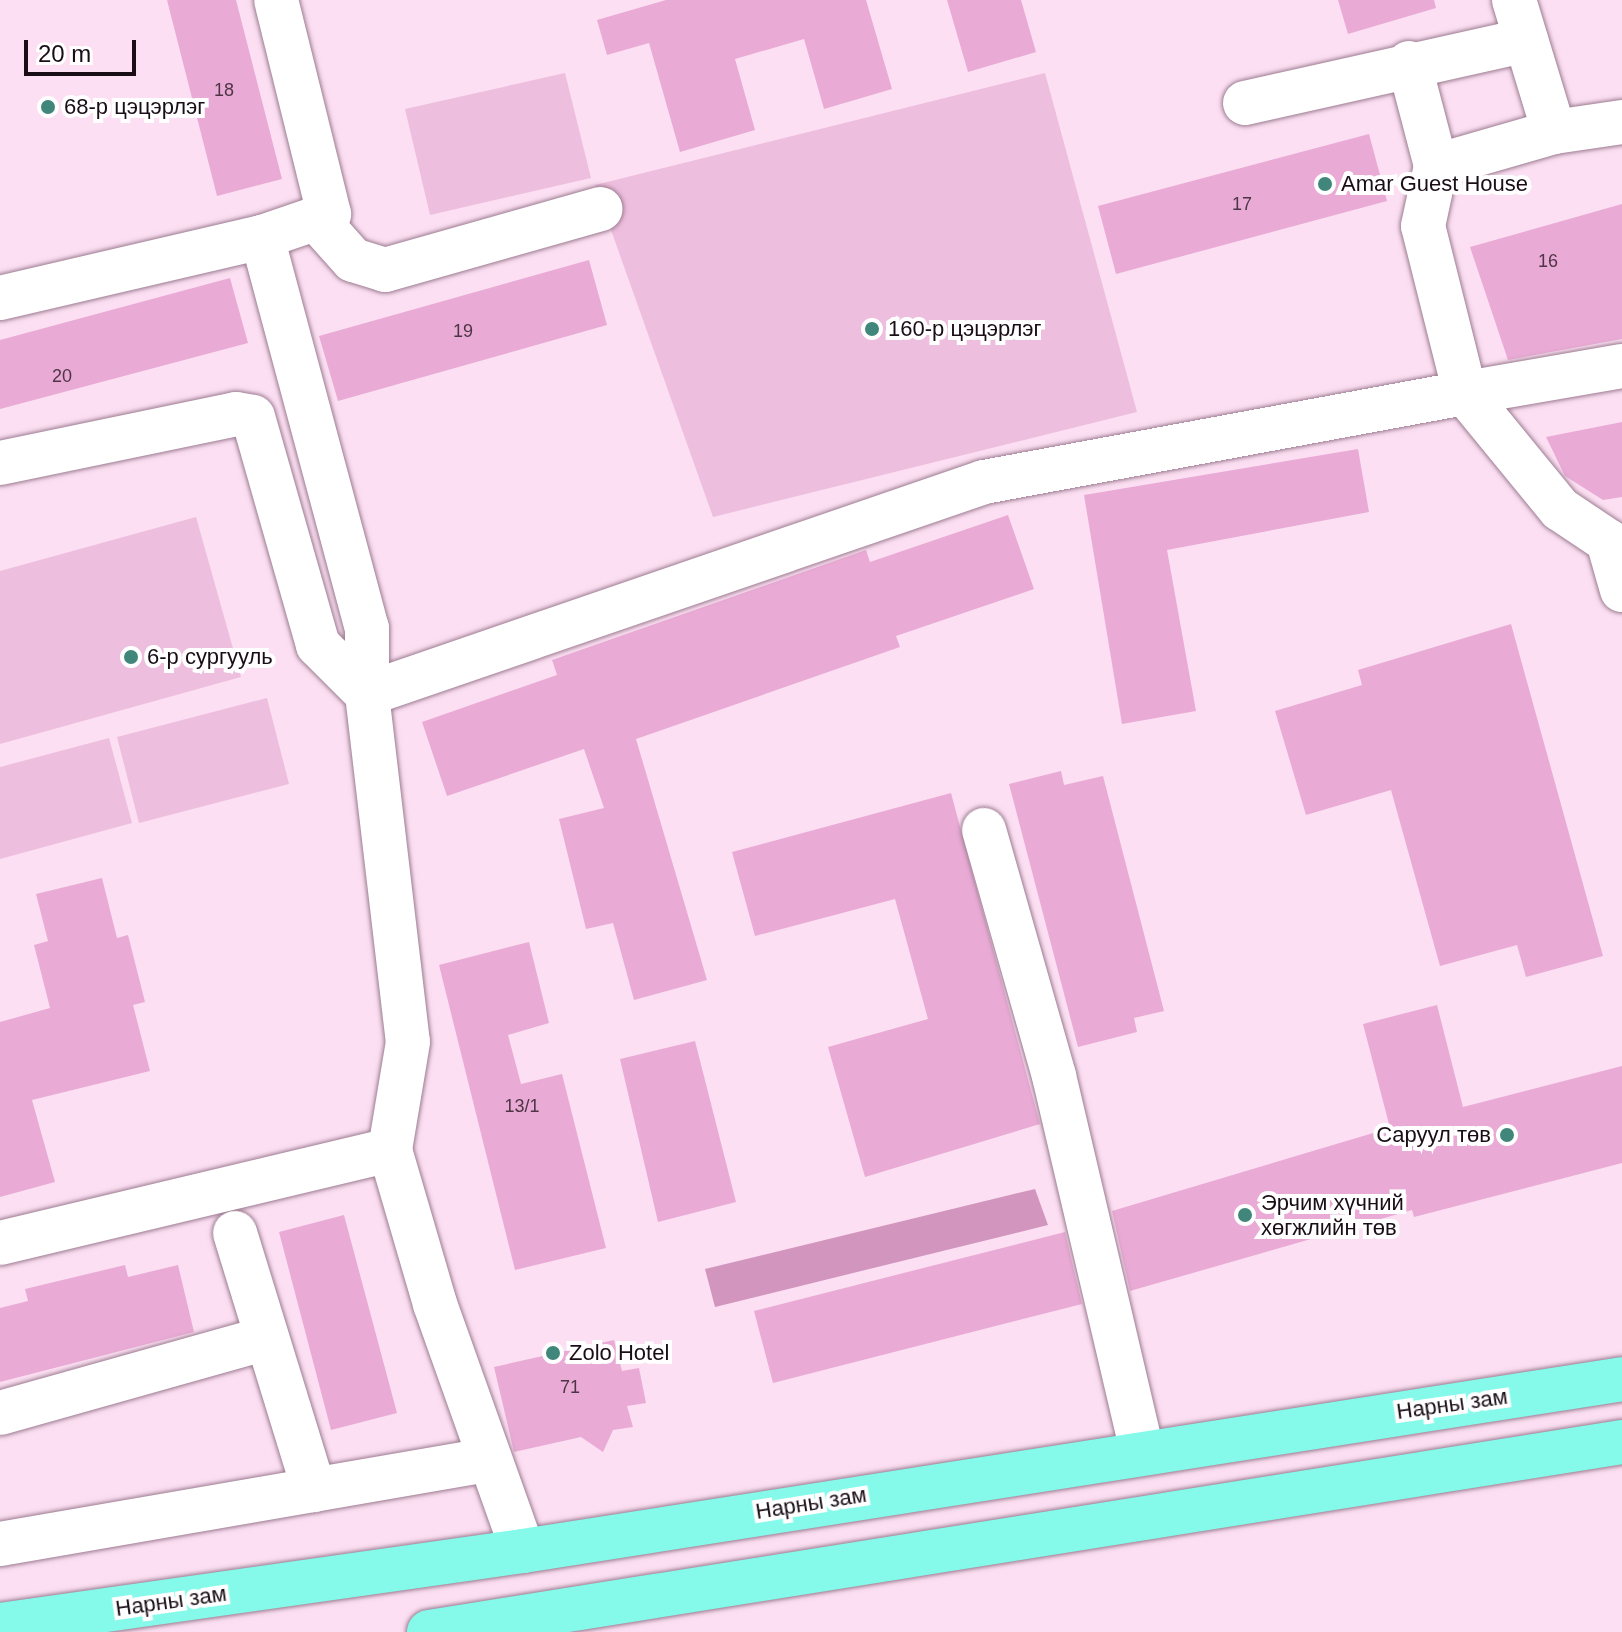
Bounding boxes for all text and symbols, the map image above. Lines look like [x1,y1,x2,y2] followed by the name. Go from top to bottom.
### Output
[28,24,140,74] scale bar
[38,40,91,67] text: 20 m
[214,79,234,101] house number: 18
[64,94,205,120] place label: 68-р цэцэрлэг
[39,98,57,116] marker: 68-р цэцэрлэг
[1341,171,1528,197] place label: Amar Guest House
[1316,175,1334,193] marker: Amar Guest House
[1232,193,1252,215] house number: 17
[1538,250,1558,272] house number: 16
[888,316,1042,342] place label: 160-р цэцэрлэг
[453,320,473,342] house number: 19
[863,320,881,338] marker: 160-р цэцэрлэг
[52,365,72,387] house number: 20
[147,644,273,670] place label: 6-р сургууль
[122,648,140,666] marker: 6-р сургууль
[504,1095,540,1117] house number: 13/1
[1376,1122,1491,1148] place label: Саруул төв
[1498,1126,1516,1144] marker: Саруул төв
[1261,1189,1404,1240] place label: Эрчим хүчний хөгжлийн төв
[1236,1206,1254,1224] marker: Эрчим хүчний хөгжлийн төв
[569,1340,669,1366] place label: Zolo Hotel
[544,1344,562,1362] marker: Zolo Hotel
[560,1376,580,1398] house number: 71
[1395,1383,1509,1425] street label: Нарны зам
[754,1481,868,1525] street label: Нарны зам
[114,1580,228,1622] street label: Нарны зам

